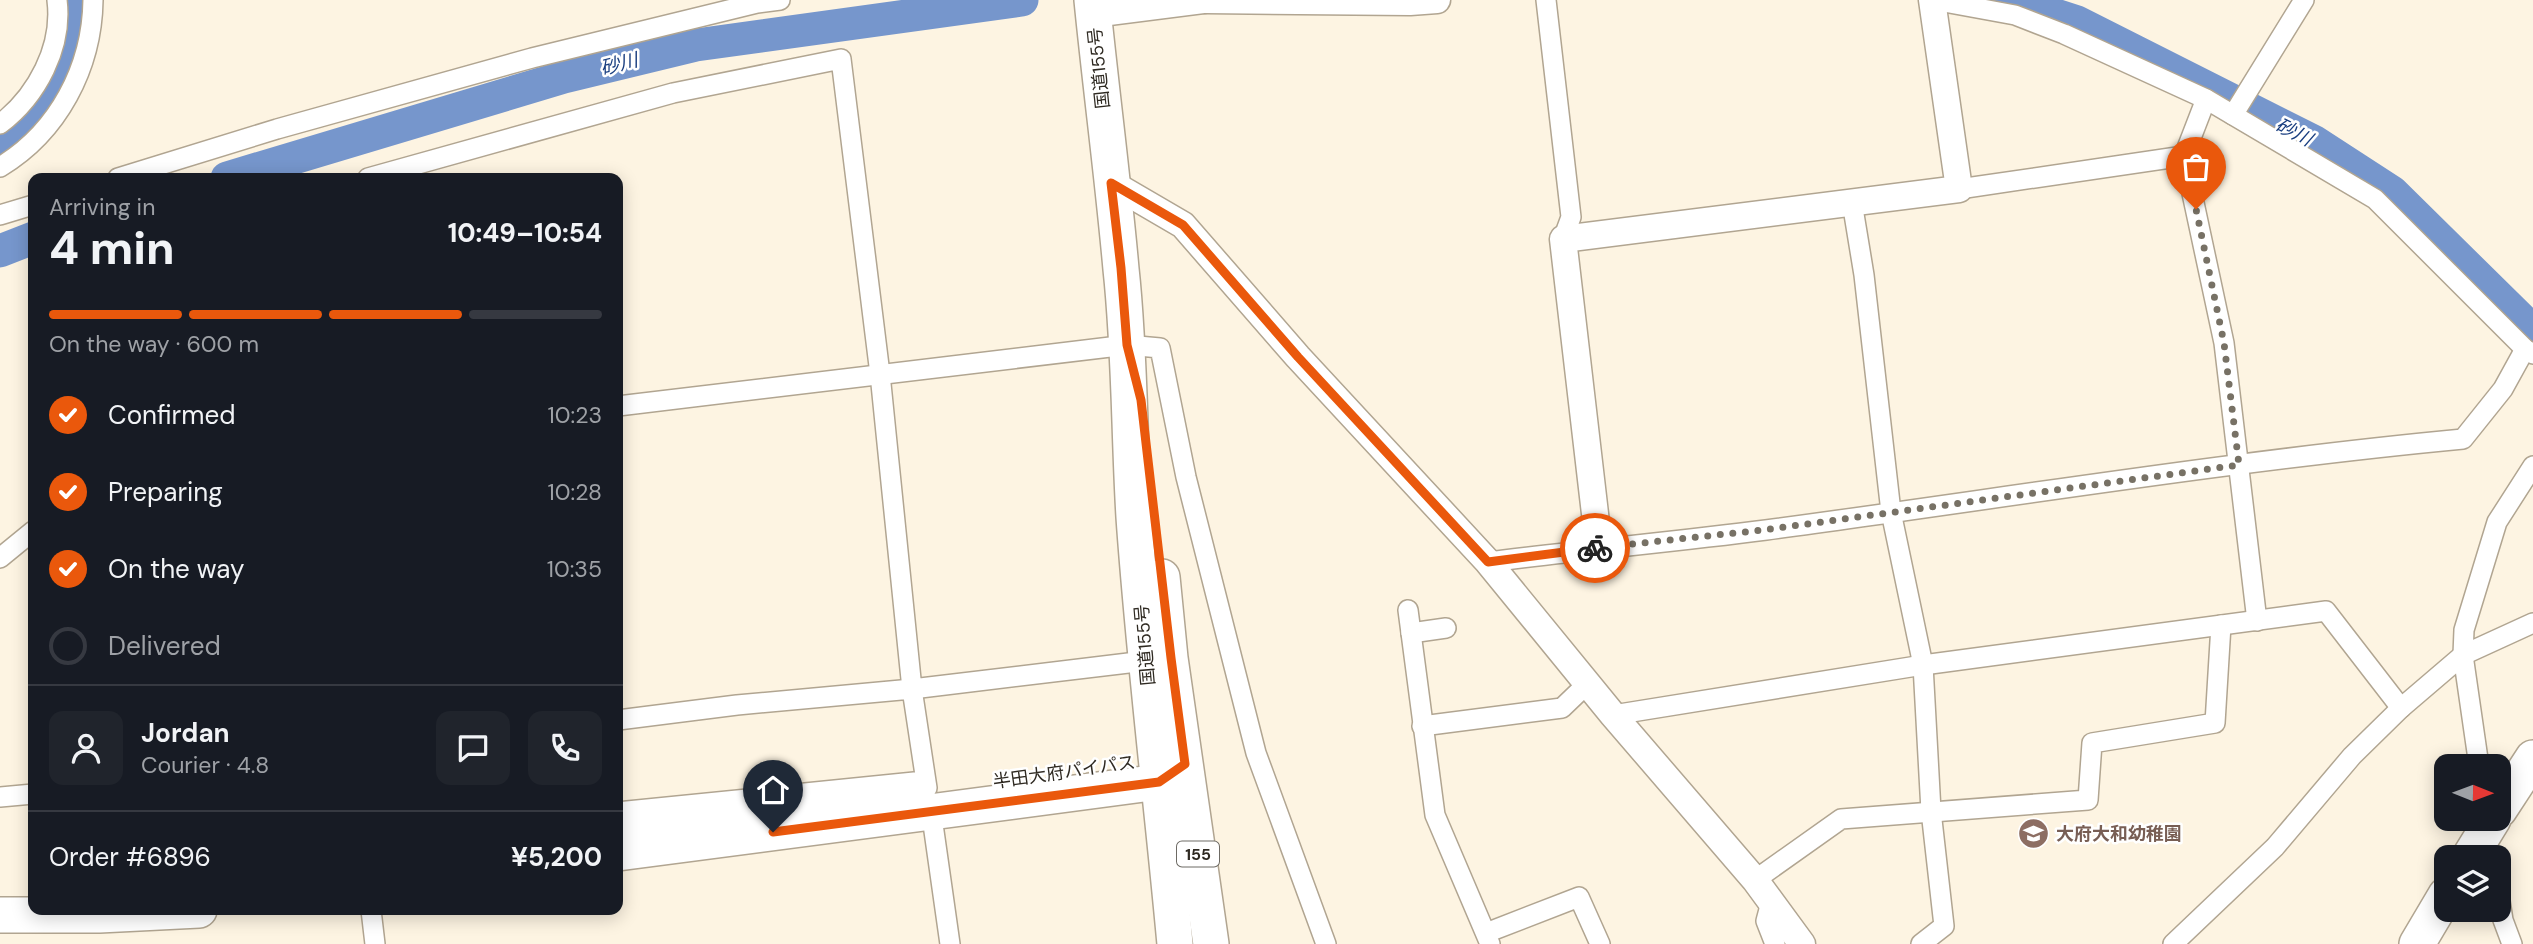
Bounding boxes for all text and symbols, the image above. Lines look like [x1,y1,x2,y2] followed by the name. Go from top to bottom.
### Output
[1083,26,1115,110] street label: 国道155号
[598,47,642,81] water label: 砂川
[2271,112,2318,153] water label: 砂川
[2166,137,2226,209] pin
[2177,148,2215,186] icon: bag
[49,192,155,222] text: Arriving in
[448,216,602,250] text: 10:49–10:54
[49,218,175,278] text: 4 min
[49,329,259,359] text: On the way · 600 m
[49,396,87,434] icon: check
[108,398,235,432] text: Confirmed
[548,400,602,430] text: 10:23
[49,473,87,511] icon: check
[108,475,223,509] text: Preparing
[548,477,602,507] text: 10:28
[1560,513,1630,583] courier
[1576,529,1614,567] icon: bike
[49,550,87,588] icon: check
[108,552,244,586] text: On the way
[547,554,602,584] text: 10:35
[1129,603,1161,687] street label: 国道155号
[108,629,221,663] text: Delivered
[49,711,123,785] button: person
[436,711,510,785] button: chat
[528,711,602,785] button: phone
[141,716,230,750] text: Jordan
[141,750,269,780] text: Courier · 4.8
[991,750,1137,794] street label: 半田大府パイパス
[2434,754,2511,831] north arrow
[2434,754,2511,922] map controls
[743,760,803,832] pin
[754,771,792,809] icon: home
[2016,817,2050,851] school or university icon: 大府大和幼稚園
[2056,822,2182,846] place label: 大府大和幼稚園
[49,840,211,874] text: Order #6896
[511,840,602,874] text: ¥5,200
[1177,842,1219,866] road number: 155
[2434,845,2511,922] button: layers

